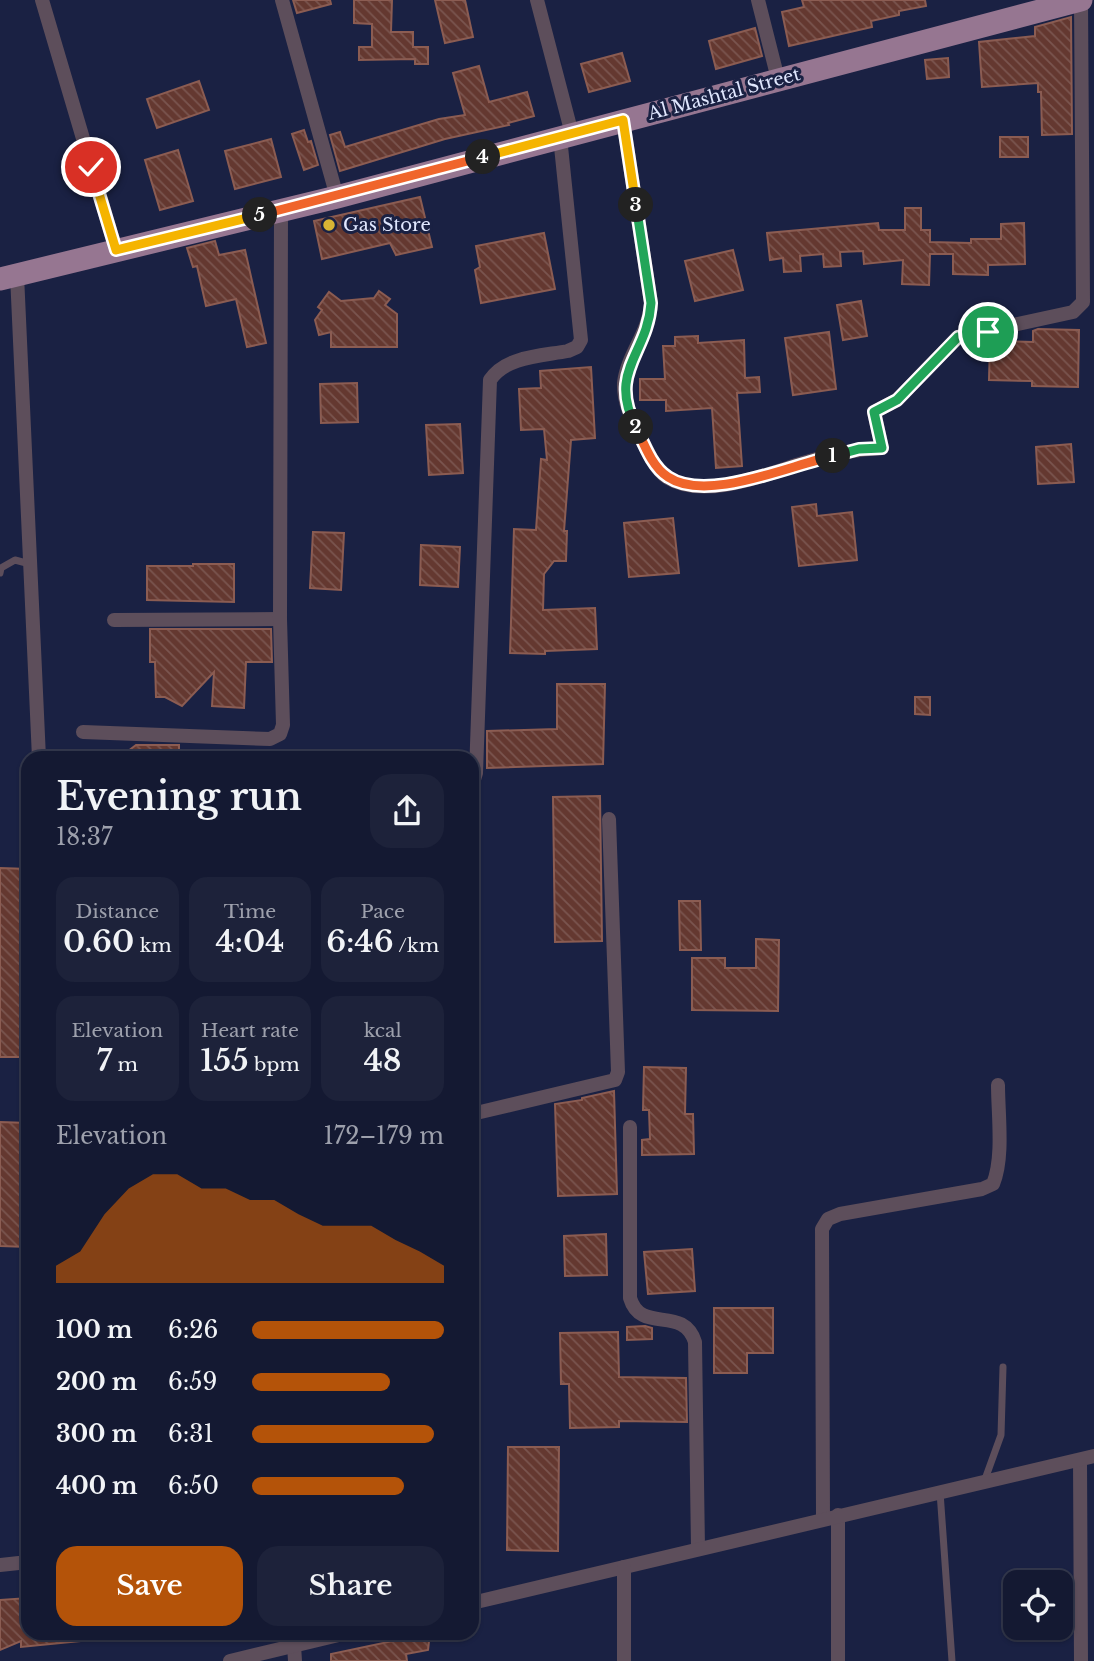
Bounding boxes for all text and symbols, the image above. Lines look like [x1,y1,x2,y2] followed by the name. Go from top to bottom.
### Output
[644,63,803,125] street label: Al Mashtal Street
[61,137,121,197] pin
[466,140,500,174] pin: 4
[476,145,489,168] text: 4
[72,148,110,186] icon: check
[618,188,654,222] pin: 3
[629,193,642,216] text: 3
[243,198,278,232] pin: 5
[254,203,265,226] text: 5
[343,214,431,236] place label: Gas Store
[321,217,337,233] marker: Gas Store
[958,302,1018,362] pin
[969,313,1007,351] icon: arrive
[618,410,654,444] pin: 2
[629,415,642,438] text: 2
[816,438,850,474] pin: 1
[828,444,837,467] text: 1
[56,773,302,820] text: Evening run
[370,774,444,848] button: share
[56,823,112,851] text: 18:37
[75,900,159,923] text: Distance
[224,900,276,923] text: Time
[360,900,405,923] text: Pace
[63,923,134,960] text: 0.60
[215,923,285,960] text: 4:04
[326,923,394,960] text: 6:46
[134,934,172,957] text: km
[394,934,439,957] text: /km
[71,1019,163,1042] text: Elevation
[201,1019,299,1042] text: Heart rate
[364,1019,402,1042] text: kcal
[97,1042,112,1079] text: 7
[200,1042,249,1079] text: 155
[364,1042,402,1079] text: 48
[112,1053,138,1076] text: m
[249,1053,300,1076] text: bpm
[56,1122,167,1150] text: Elevation
[324,1122,444,1150] text: 172–179 m
[56,1316,132,1344] text: 100 m
[168,1316,218,1344] text: 6:26
[56,1368,137,1396] text: 200 m
[168,1368,217,1396] text: 6:59
[56,1420,137,1448] text: 300 m
[168,1420,214,1448] text: 6:31
[56,1472,138,1500] text: 400 m
[168,1472,219,1500] text: 6:50
[56,1546,243,1626] button: Save
[257,1546,444,1626] button: Share
[1003,1570,1073,1640] map controls
[1003,1570,1073,1640] button: locate

